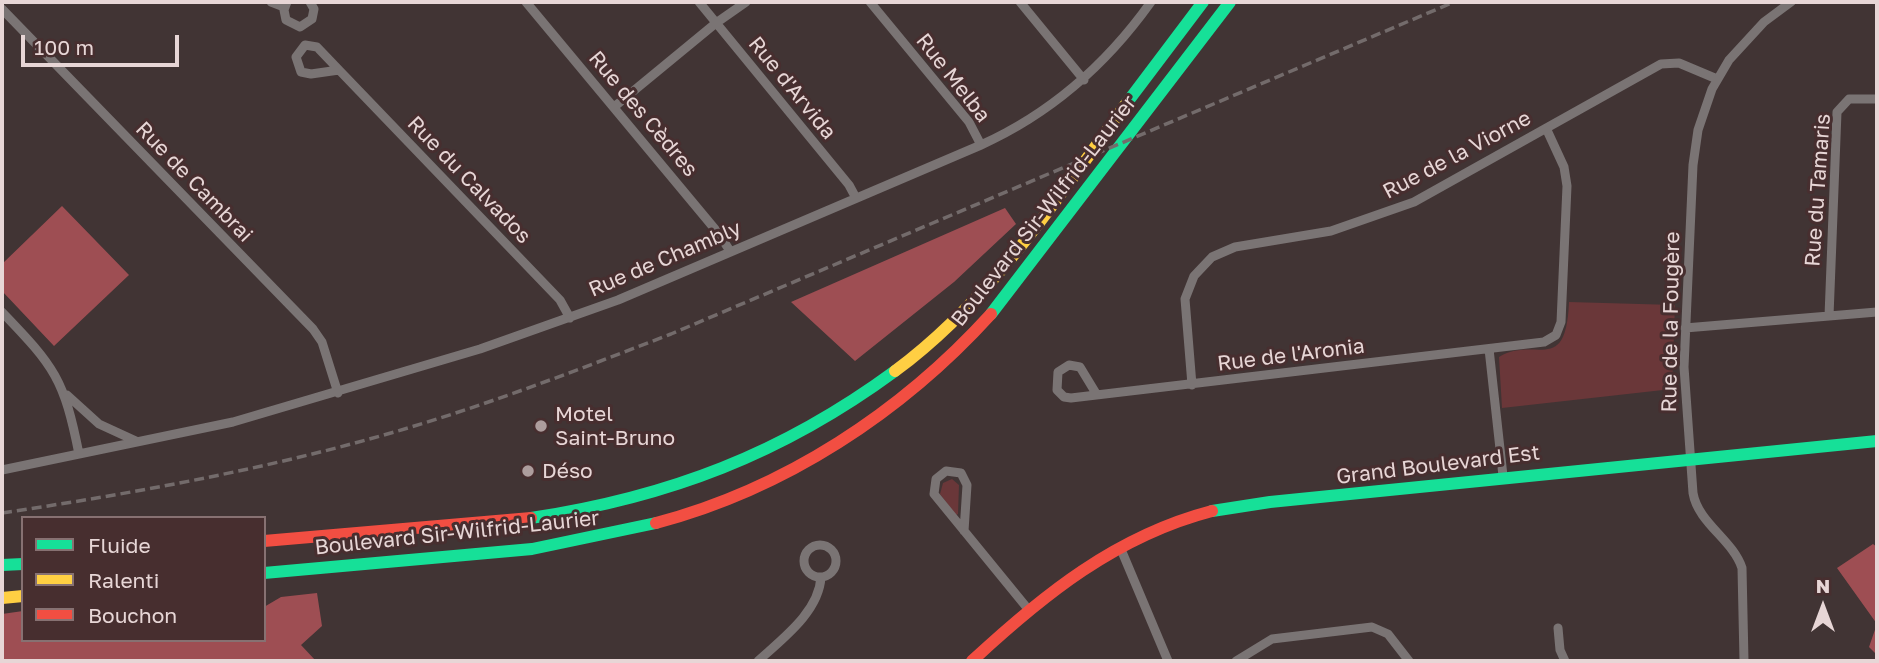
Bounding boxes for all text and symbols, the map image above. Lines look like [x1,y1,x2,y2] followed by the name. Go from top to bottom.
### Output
[24,21,182,65] scale bar
[911,29,995,127] street label: Rue Melba
[743,32,841,144] street label: Rue d'Arvida
[34,34,94,60] text: 100 m
[583,46,703,182] street label: Rue des Cèdres
[946,90,1142,332] street label: Boulevard Sir-Wilfrid-Laurier
[1379,105,1535,205] street label: Rue de la Viorne
[402,111,536,249] street label: Rue du Calvados
[1800,113,1836,267] street label: Rue du Tamaris
[130,117,258,247] street label: Rue de Cambrai
[585,216,745,302] street label: Rue de Chambly
[1657,231,1685,413] street label: Rue de la Fougère
[1216,333,1366,377] street label: Rue de l'Aronia
[555,401,675,451] place label: Motel Saint-Bruno
[533,418,549,434] marker: Motel Saint-Bruno
[1335,440,1541,490] street label: Grand Boulevard Est
[542,458,593,484] place label: Déso
[520,463,536,479] marker: Déso
[313,506,601,560] street label: Boulevard Sir-Wilfrid-Laurier
[21,516,266,642] legend
[88,532,151,558] text: Fluide
[88,567,159,593] text: Ralenti
[1788,572,1858,642] north arrow
[1816,574,1830,597] text: N
[88,602,177,628] text: Bouchon

